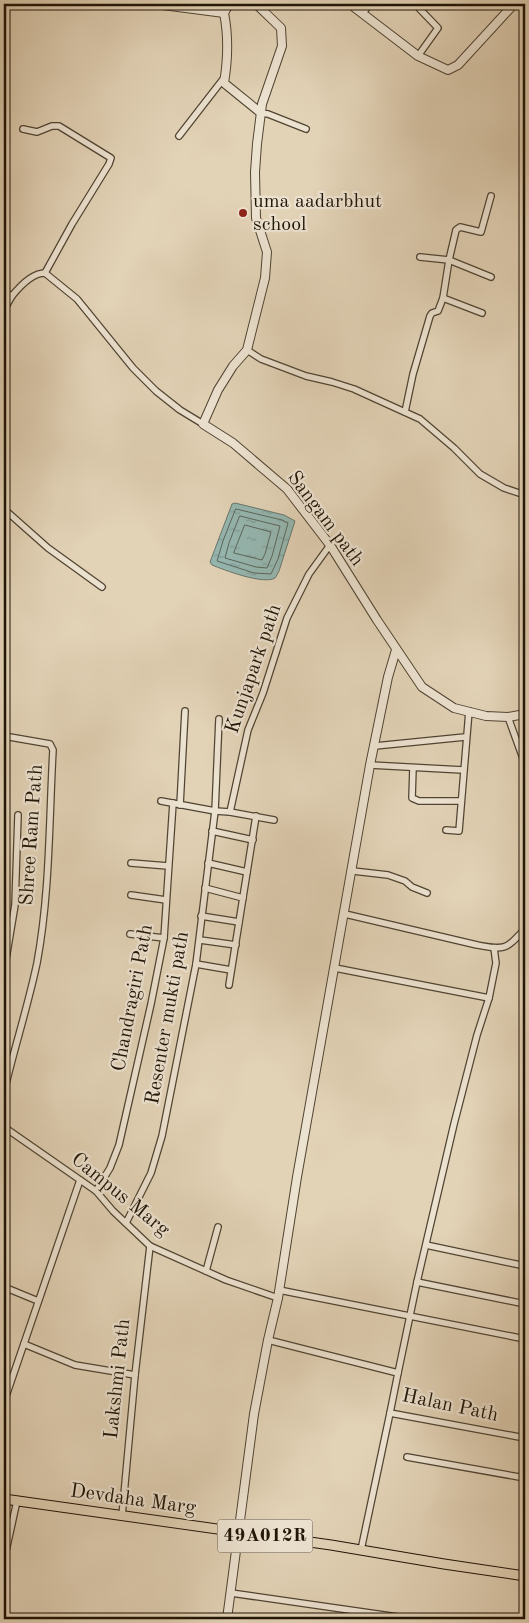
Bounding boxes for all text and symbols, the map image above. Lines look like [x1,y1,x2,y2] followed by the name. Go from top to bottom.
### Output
[253,192,382,235] place label: uma aadarbhut school
[237,207,249,219] marker: uma aadarbhut school
[283,468,367,570] street label: Sangam path
[222,602,286,736] street label: Kunjapark path
[17,764,47,906] street label: Shree Ram Path
[109,923,157,1073] street label: Chandragiri Path
[143,930,193,1106] street label: Resenter mukti path
[67,1149,173,1241] street label: Campus Marg
[102,1318,134,1440] street label: Lakshmi Path
[400,1386,500,1426] street label: Halan Path
[69,1481,197,1519] street label: Devdaha Marg
[218,1520,312,1552] road number: 49A012R

